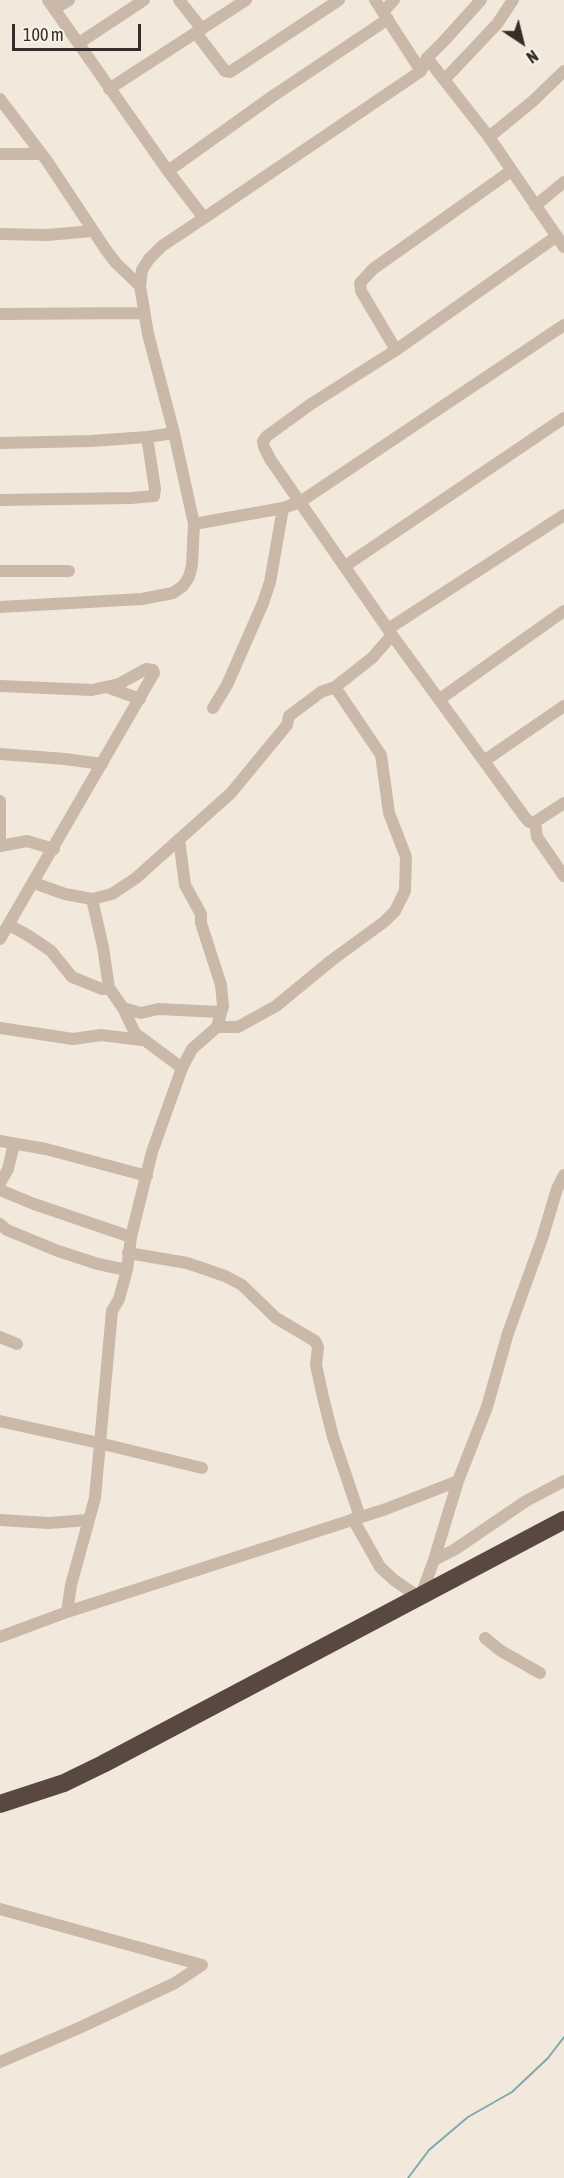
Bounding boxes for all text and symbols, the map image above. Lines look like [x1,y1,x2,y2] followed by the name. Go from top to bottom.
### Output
[15,12,144,50] scale bar
[492,12,552,72] north arrow
[23,24,64,45] text: 100 m
[523,47,541,67] text: N

